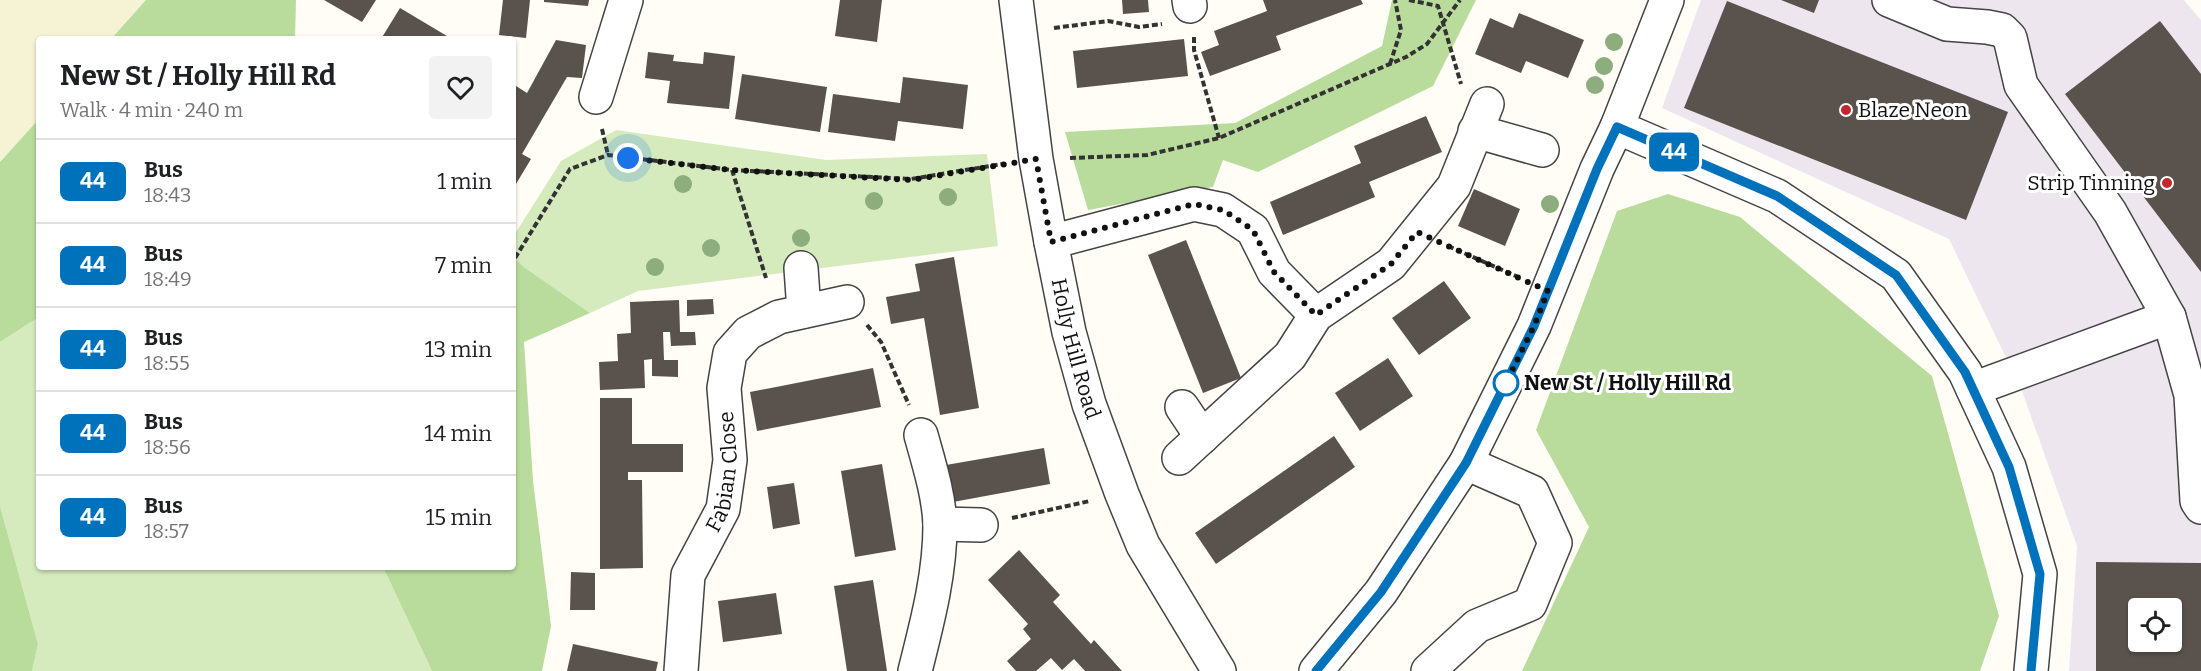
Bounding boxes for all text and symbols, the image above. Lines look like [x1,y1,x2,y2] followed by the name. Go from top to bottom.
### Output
[429,56,492,119] button: heart
[60,59,336,92] text: New St / Holly Hill Rd
[1858,97,1967,123] place label: Blaze Neon
[60,98,243,122] text: Walk · 4 min · 240 m
[1839,103,1853,117] marker: Blaze Neon
[1647,132,1701,172] line badge: 44
[1661,139,1687,165] text: 44
[613,143,643,173] your location
[144,156,183,183] text: Bus
[80,168,106,194] text: 44
[437,168,492,195] text: 1 min
[2027,170,2155,196] place label: Strip Tinning
[2160,176,2174,190] marker: Strip Tinning
[144,183,191,207] text: 18:43
[144,240,183,267] text: Bus
[80,252,106,278] text: 44
[435,252,492,279] text: 7 min
[144,267,192,291] text: 18:49
[1046,276,1106,423] street label: Holly Hill Road
[144,324,183,351] text: Bus
[80,336,106,362] text: 44
[425,336,492,363] text: 13 min
[144,351,190,375] text: 18:55
[1493,370,1519,396] marker: New St / Holly Hill Rd
[1524,370,1731,396] place label: New St / Holly Hill Rd
[144,408,183,435] text: Bus
[700,410,743,536] street label: Fabian Close
[80,420,106,446] text: 44
[424,420,492,447] text: 14 min
[144,435,191,459] text: 18:56
[144,492,183,519] text: Bus
[80,504,106,530] text: 44
[425,504,492,531] text: 15 min
[144,519,189,543] text: 18:57
[2128,598,2182,652] map controls
[2128,598,2182,652] button: locate

